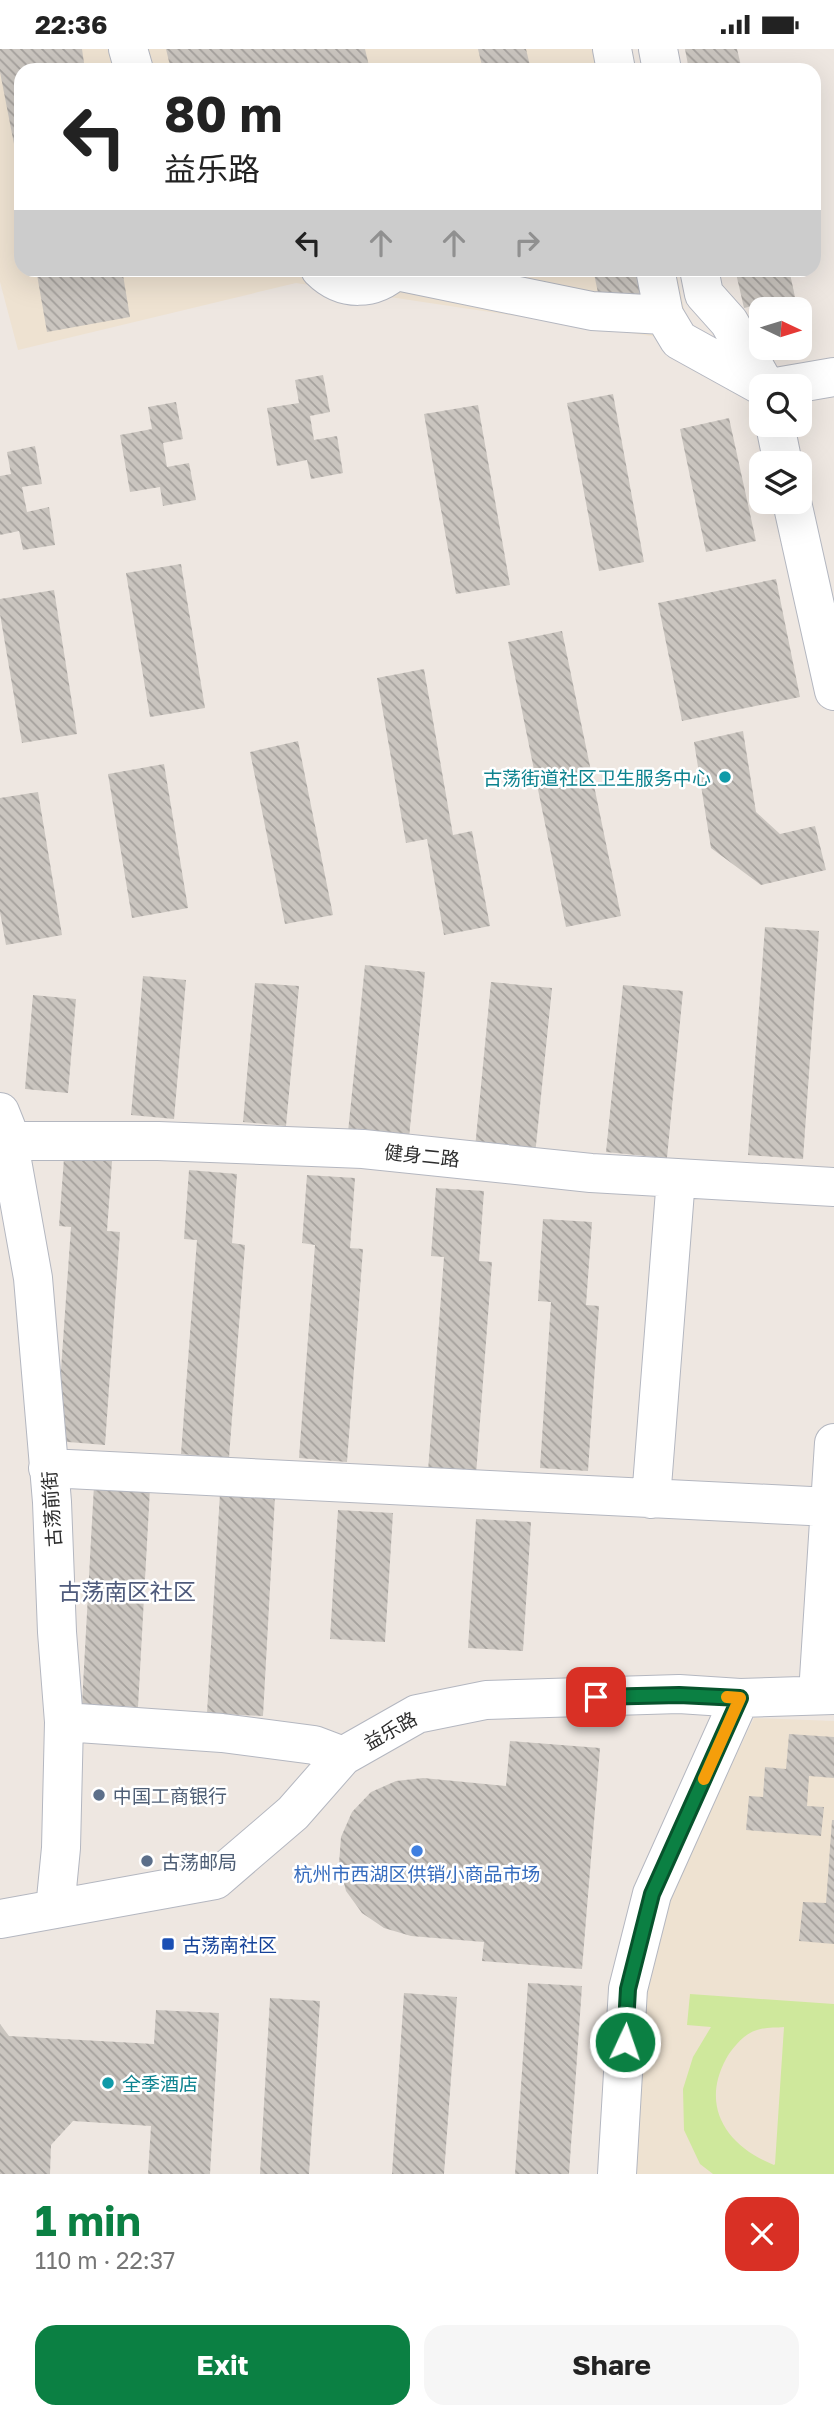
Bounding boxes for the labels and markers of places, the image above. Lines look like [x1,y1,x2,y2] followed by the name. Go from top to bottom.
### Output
[483,766,711,789] place label: 古荡街道社区卫生服务中心
[717,769,733,785] marker: 古荡街道社区卫生服务中心
[566,1667,626,1727] pin
[113,1784,227,1807] place label: 中国工商银行
[91,1787,107,1803] marker: 中国工商银行
[409,1843,425,1859] marker: 杭州市西湖区供销小商品市场
[161,1850,237,1873] place label: 古荡邮局
[139,1853,155,1869] marker: 古荡邮局
[293,1862,541,1885] place label: 杭州市西湖区供销小商品市场
[182,1933,277,1956] place label: 古荡南社区
[160,1936,176,1952] marker: 古荡南社区
[122,2072,198,2095] place label: 全季酒店
[100,2075,116,2091] marker: 全季酒店

